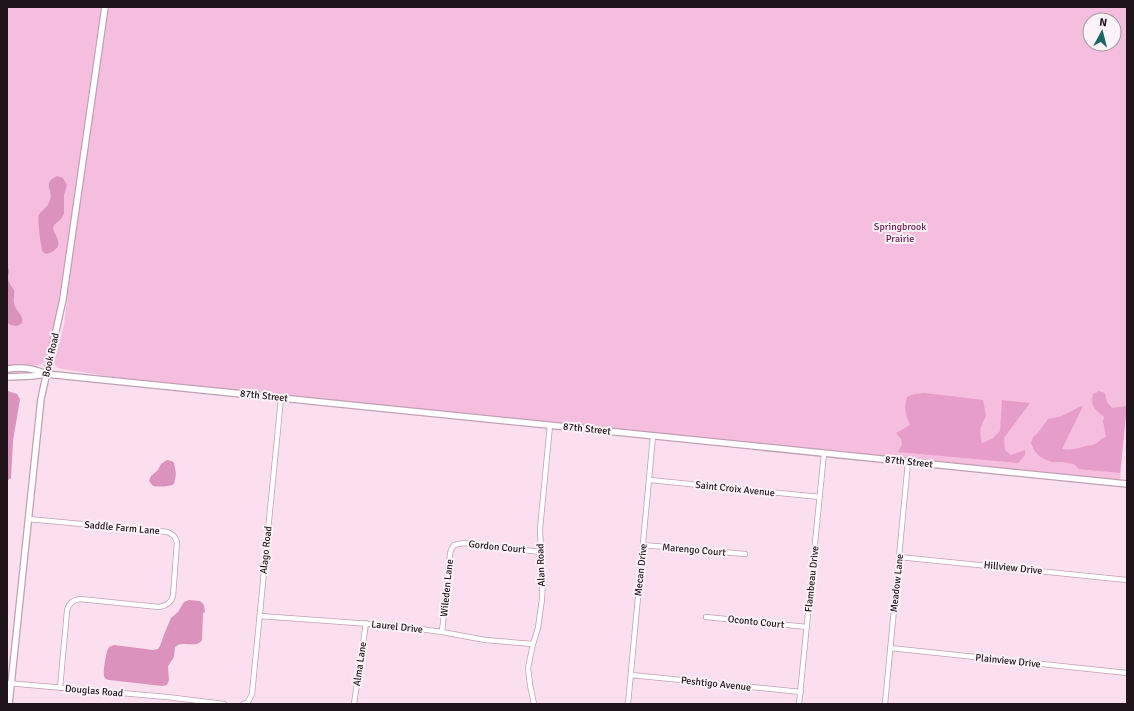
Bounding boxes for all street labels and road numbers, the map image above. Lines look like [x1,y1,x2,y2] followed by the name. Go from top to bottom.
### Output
[40,332,62,378] street label: Book Road
[239,388,289,405] street label: 87th Street
[562,421,612,438] street label: 87th Street
[884,454,934,471] street label: 87th Street
[695,479,775,499] street label: Saint Croix Avenue
[84,519,160,537] street label: Saddle Farm Lane
[258,525,274,575] street label: Alago Road
[468,538,527,556] street label: Gordon Court
[662,541,727,559] street label: Marengo Court
[534,543,548,587] street label: Alan Road
[632,543,650,597] street label: Mecan Drive
[803,545,821,613] street label: Flambeau Drive
[888,553,906,613] street label: Meadow Lane
[438,559,456,617] street label: Wileden Lane
[983,559,1043,577] street label: Hillview Drive
[727,613,785,631] street label: Oconto Court
[371,618,423,636] street label: Laurel Drive
[351,641,369,687] street label: Alma Lane
[975,652,1041,670] street label: Plainview Drive
[680,674,752,694] street label: Peshtigo Avenue
[64,682,124,700] street label: Douglas Road

